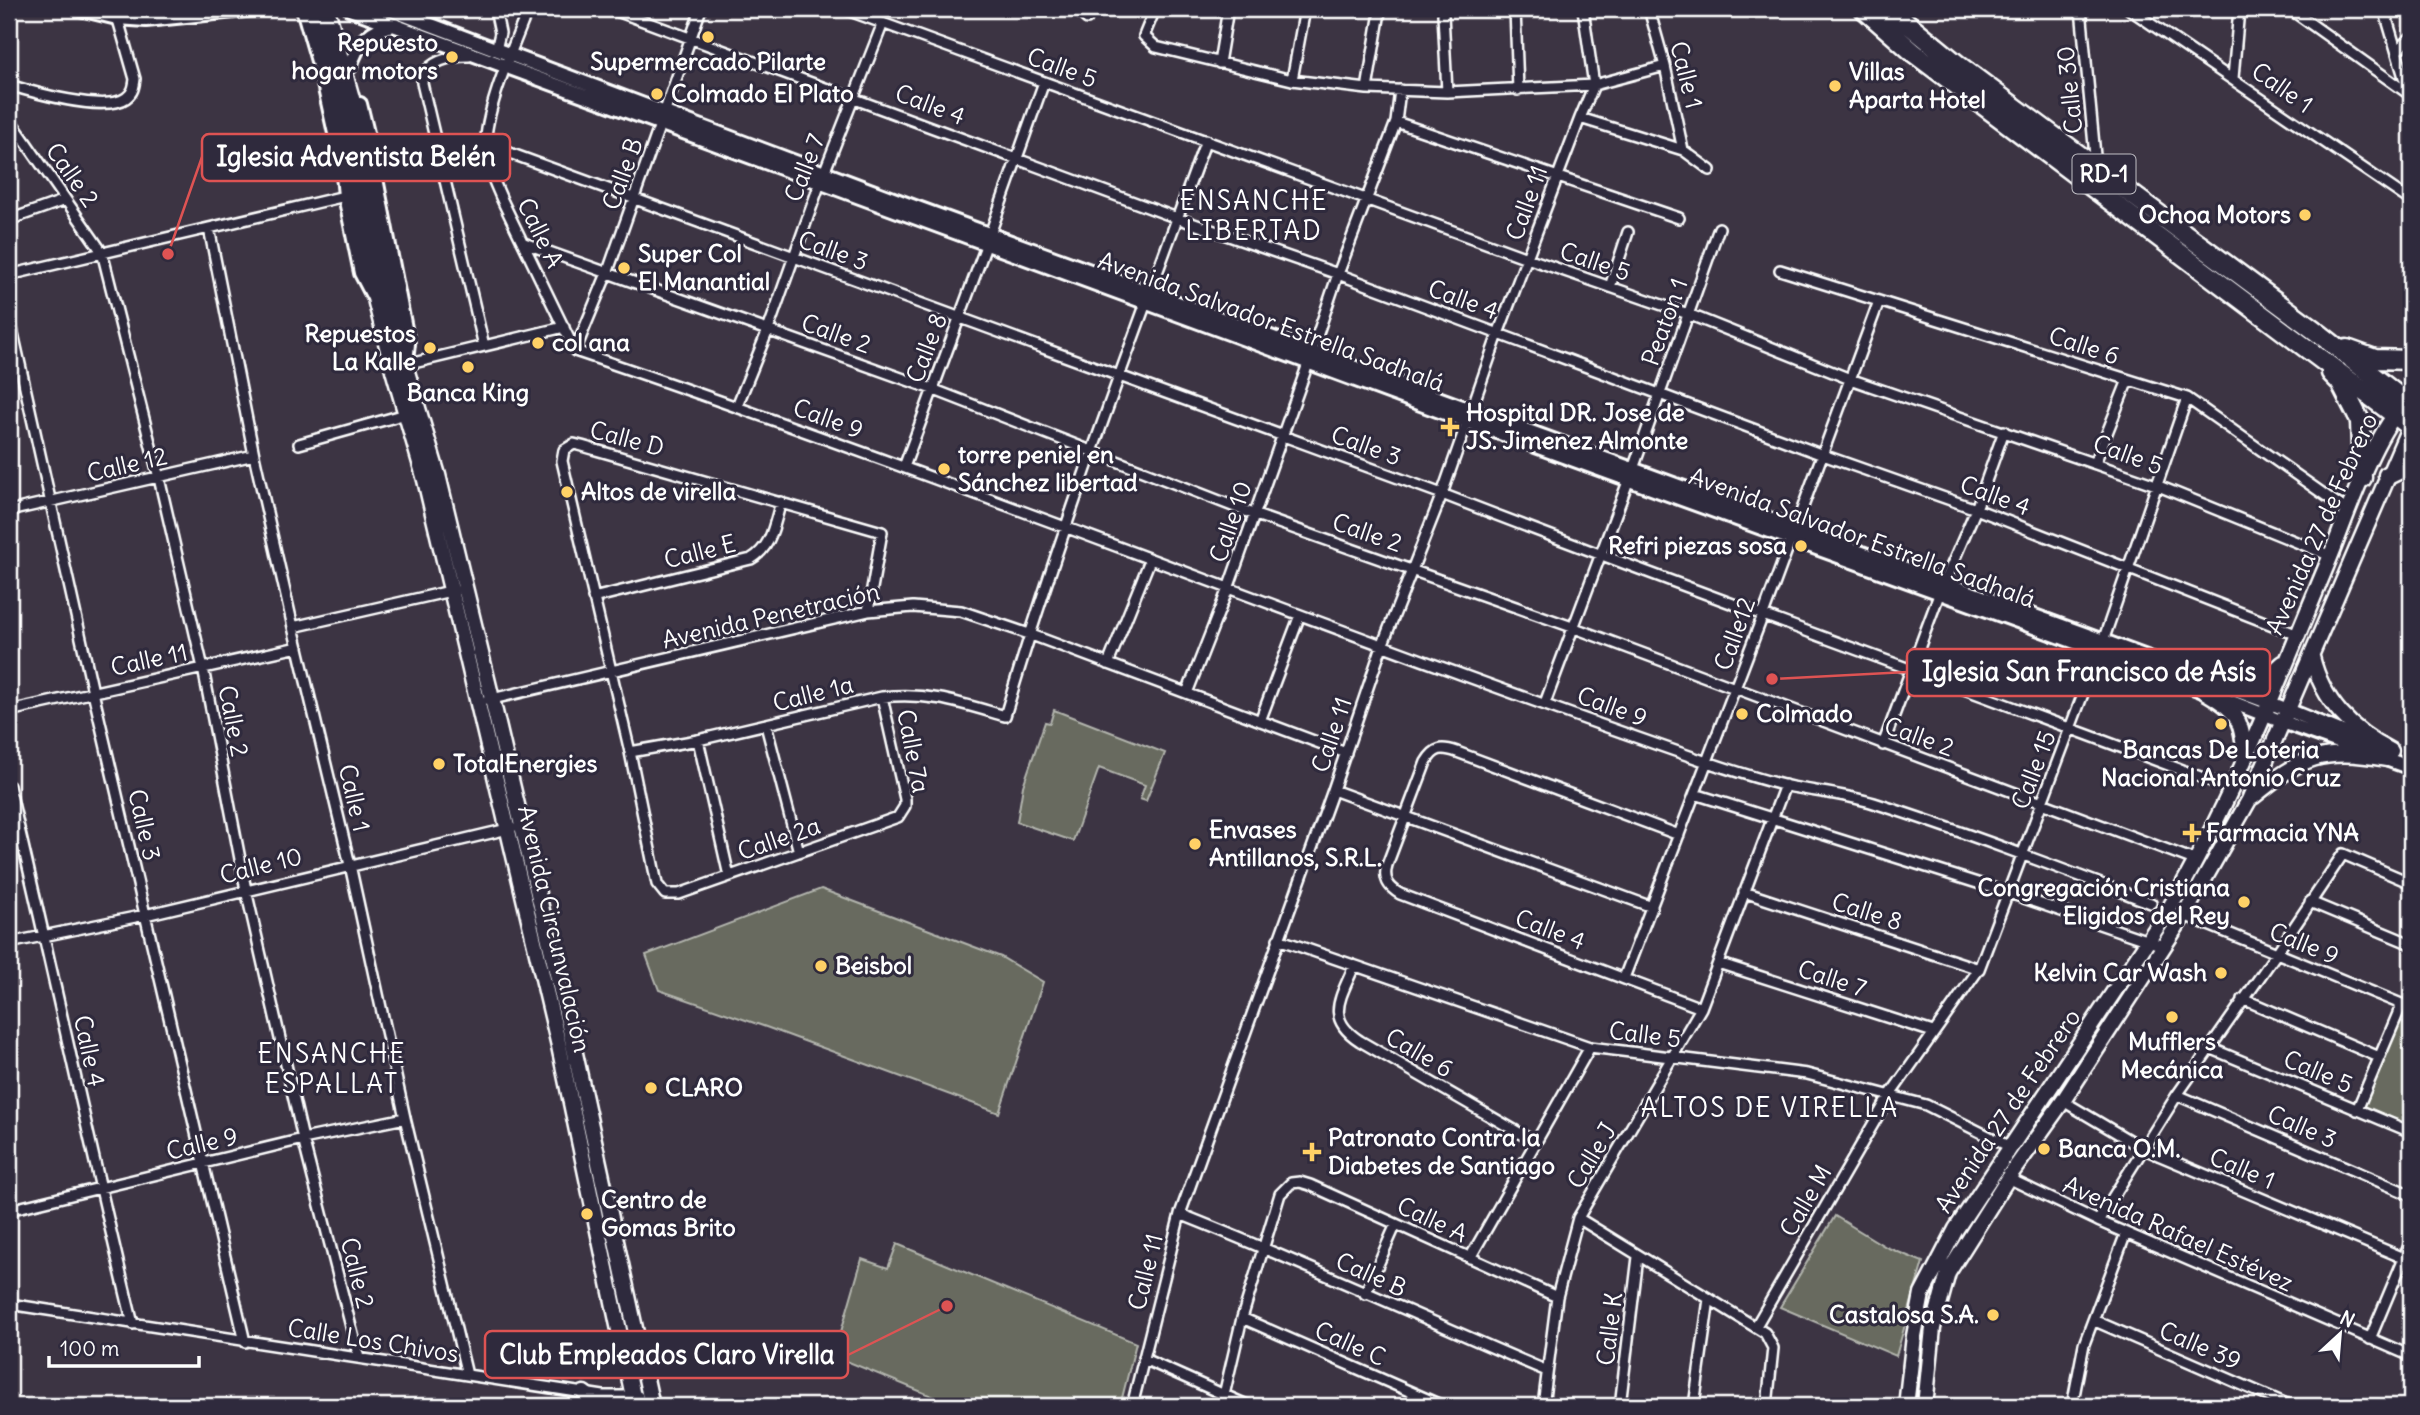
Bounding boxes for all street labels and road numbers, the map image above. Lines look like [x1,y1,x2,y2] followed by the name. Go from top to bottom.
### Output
[1664,38,1710,111] street label: Calle 1
[1023,41,1102,94] street label: Calle 5
[2049,45,2089,136] street label: Calle 30
[2246,55,2319,119] street label: Calle 1
[891,77,970,131] street label: Calle 4
[777,129,831,206] street label: Calle 7
[595,134,649,214] street label: Calle B
[40,136,106,212] street label: Calle 2
[2072,154,2136,194] road number: RD-1
[1499,161,1553,244] street label: Calle 11
[511,193,571,272] street label: Calle A
[794,224,872,277] street label: Calle 3
[1556,235,1634,287] street label: Calle 5
[1094,244,1449,398] street label: Avenida Salvador Estrella Sadhalá
[1424,273,1503,326] street label: Calle 4
[1634,274,1694,369] street label: Peaton 1
[797,307,875,359] street label: Calle 2
[899,308,953,387] street label: Calle 8
[2045,320,2123,371] street label: Calle 6
[789,392,868,445] street label: Calle 9
[2259,408,2383,639] street label: Avenida 27 de Febrero
[587,414,668,462] street label: Calle D
[1327,419,1405,472] street label: Calle 3
[2089,428,2168,481] street label: Calle 5
[84,440,170,488] street label: Calle 12
[1685,460,2040,614] street label: Avenida Salvador Estrella Sadhalá
[1956,469,2035,522] street label: Calle 4
[1202,477,1258,566] street label: Calle 10
[1328,506,1406,558] street label: Calle 2
[661,528,739,574] street label: Calle E
[659,575,882,655] street label: Avenida Penetración
[1707,593,1761,674] street label: Calle12
[108,636,190,682] street label: Calle 11
[769,669,856,717] street label: Calle 1a
[1573,680,1652,733] street label: Calle 9
[212,683,256,759] street label: Calle 2
[1304,693,1358,776] street label: Calle 11
[891,707,937,795] street label: Calle 7a
[1880,710,1958,762] street label: Calle 2
[2004,726,2062,813] street label: Calle 15
[333,761,377,834] street label: Calle 1
[122,786,168,863] street label: Calle 3
[512,802,598,1055] street label: Avenida Circunvalación
[733,810,824,866] street label: Calle 2a
[216,840,305,890] street label: Calle 10
[1828,886,1906,937] street label: Calle 8
[1511,902,1590,956] street label: Calle 4
[2265,916,2344,971] street label: Calle 9
[1794,953,1871,1003] street label: Calle 7
[1928,1003,2087,1218] street label: Avenida 27 de Febrero
[68,1012,112,1089] street label: Calle 4
[1607,1015,1683,1053] street label: Calle 5
[1381,1021,1458,1083] street label: Calle 6
[2279,1043,2358,1099] street label: Calle 5
[2263,1098,2342,1154] street label: Calle 3
[1560,1117,1622,1194] street label: Calle J
[163,1120,240,1166] street label: Calle 9
[2205,1141,2280,1195] street label: Calle 1
[1773,1159,1838,1242] street label: Calle M
[2059,1169,2298,1297] street label: Avenida Rafael Estévez
[1392,1190,1472,1248] street label: Calle A
[1121,1230,1169,1313] street label: Calle 11
[335,1234,381,1311] street label: Calle 2
[1331,1245,1412,1303] street label: Calle B
[1590,1290,1628,1367] street label: Calle K
[286,1312,461,1368] street label: Calle Los Chivos
[1310,1314,1391,1372] street label: Calle C
[2155,1314,2246,1376] street label: Calle 39

